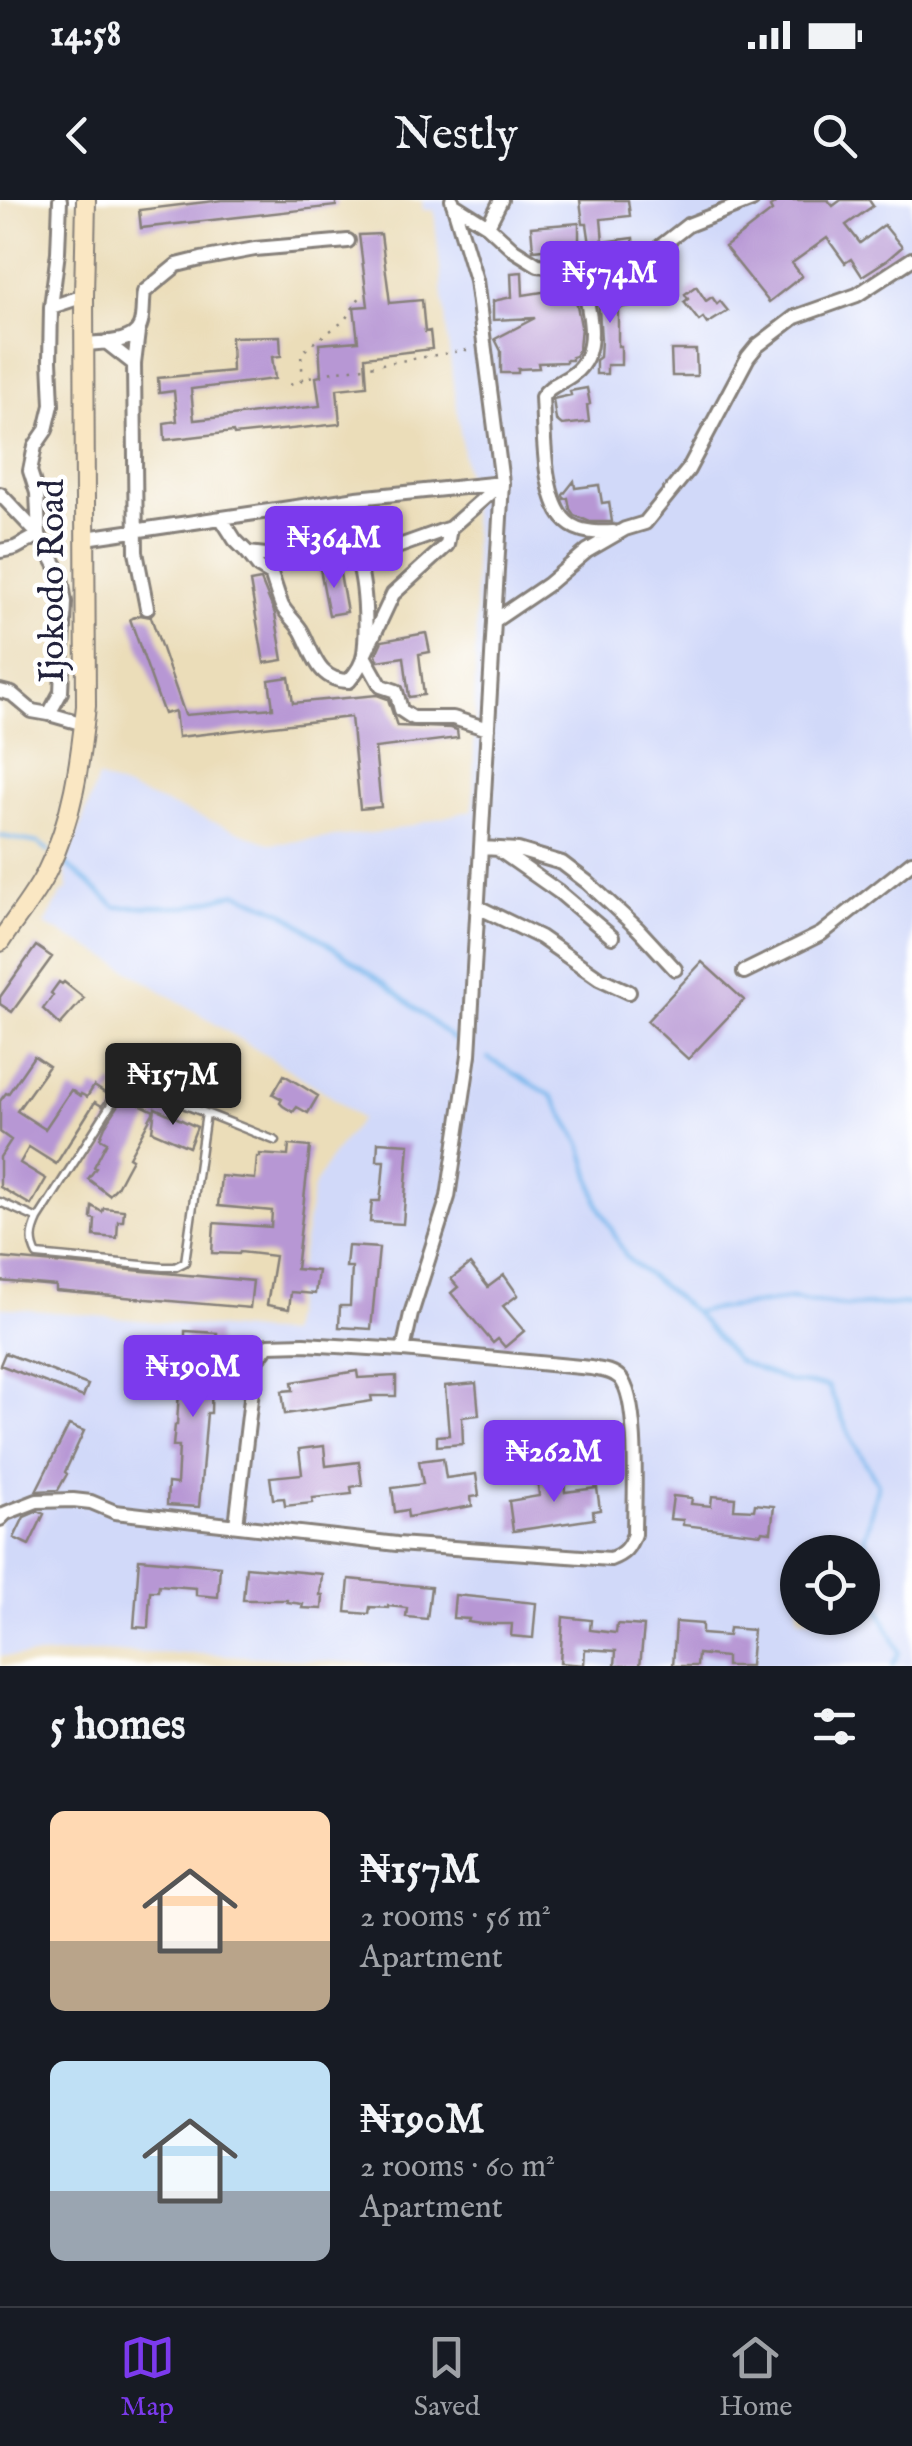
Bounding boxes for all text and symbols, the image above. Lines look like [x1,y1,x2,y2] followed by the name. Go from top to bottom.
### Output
[50,11,121,59] text: 14:58
[394,107,518,164] text: Nestly
[50,108,105,163] icon: back
[807,108,862,163] icon: search
[540,241,680,326] pin: ₦574M
[562,253,658,294] text: ₦574M
[31,479,76,683] street label: Ijokodo Road
[264,506,404,591] pin: ₦364M
[287,518,381,559] text: ₦364M
[103,1043,243,1128] pin: ₦157M
[127,1055,219,1096] text: ₦157M
[123,1335,263,1420] pin: ₦190M
[146,1347,240,1388] text: ₦190M
[484,1420,624,1505] pin: ₦262M
[506,1432,602,1473] text: ₦262M
[780,1535,880,1635] map controls
[780,1535,880,1635] button: locate
[807,1699,862,1754] icon: filters
[50,1700,186,1753] text: 5 homes
[360,1844,480,1897] text: ₦157M
[130,1851,250,1971] icon: home
[360,1897,551,1938] text: 2 rooms · 56 m²
[360,1938,503,1979] text: Apartment
[360,2094,484,2147] text: ₦190M
[130,2101,250,2221] icon: home
[360,2147,555,2188] text: 2 rooms · 60 m²
[360,2188,503,2229] text: Apartment
[120,2330,175,2425] tab: Map
[414,2330,480,2425] tab: Saved
[719,2330,792,2425] tab: Home

